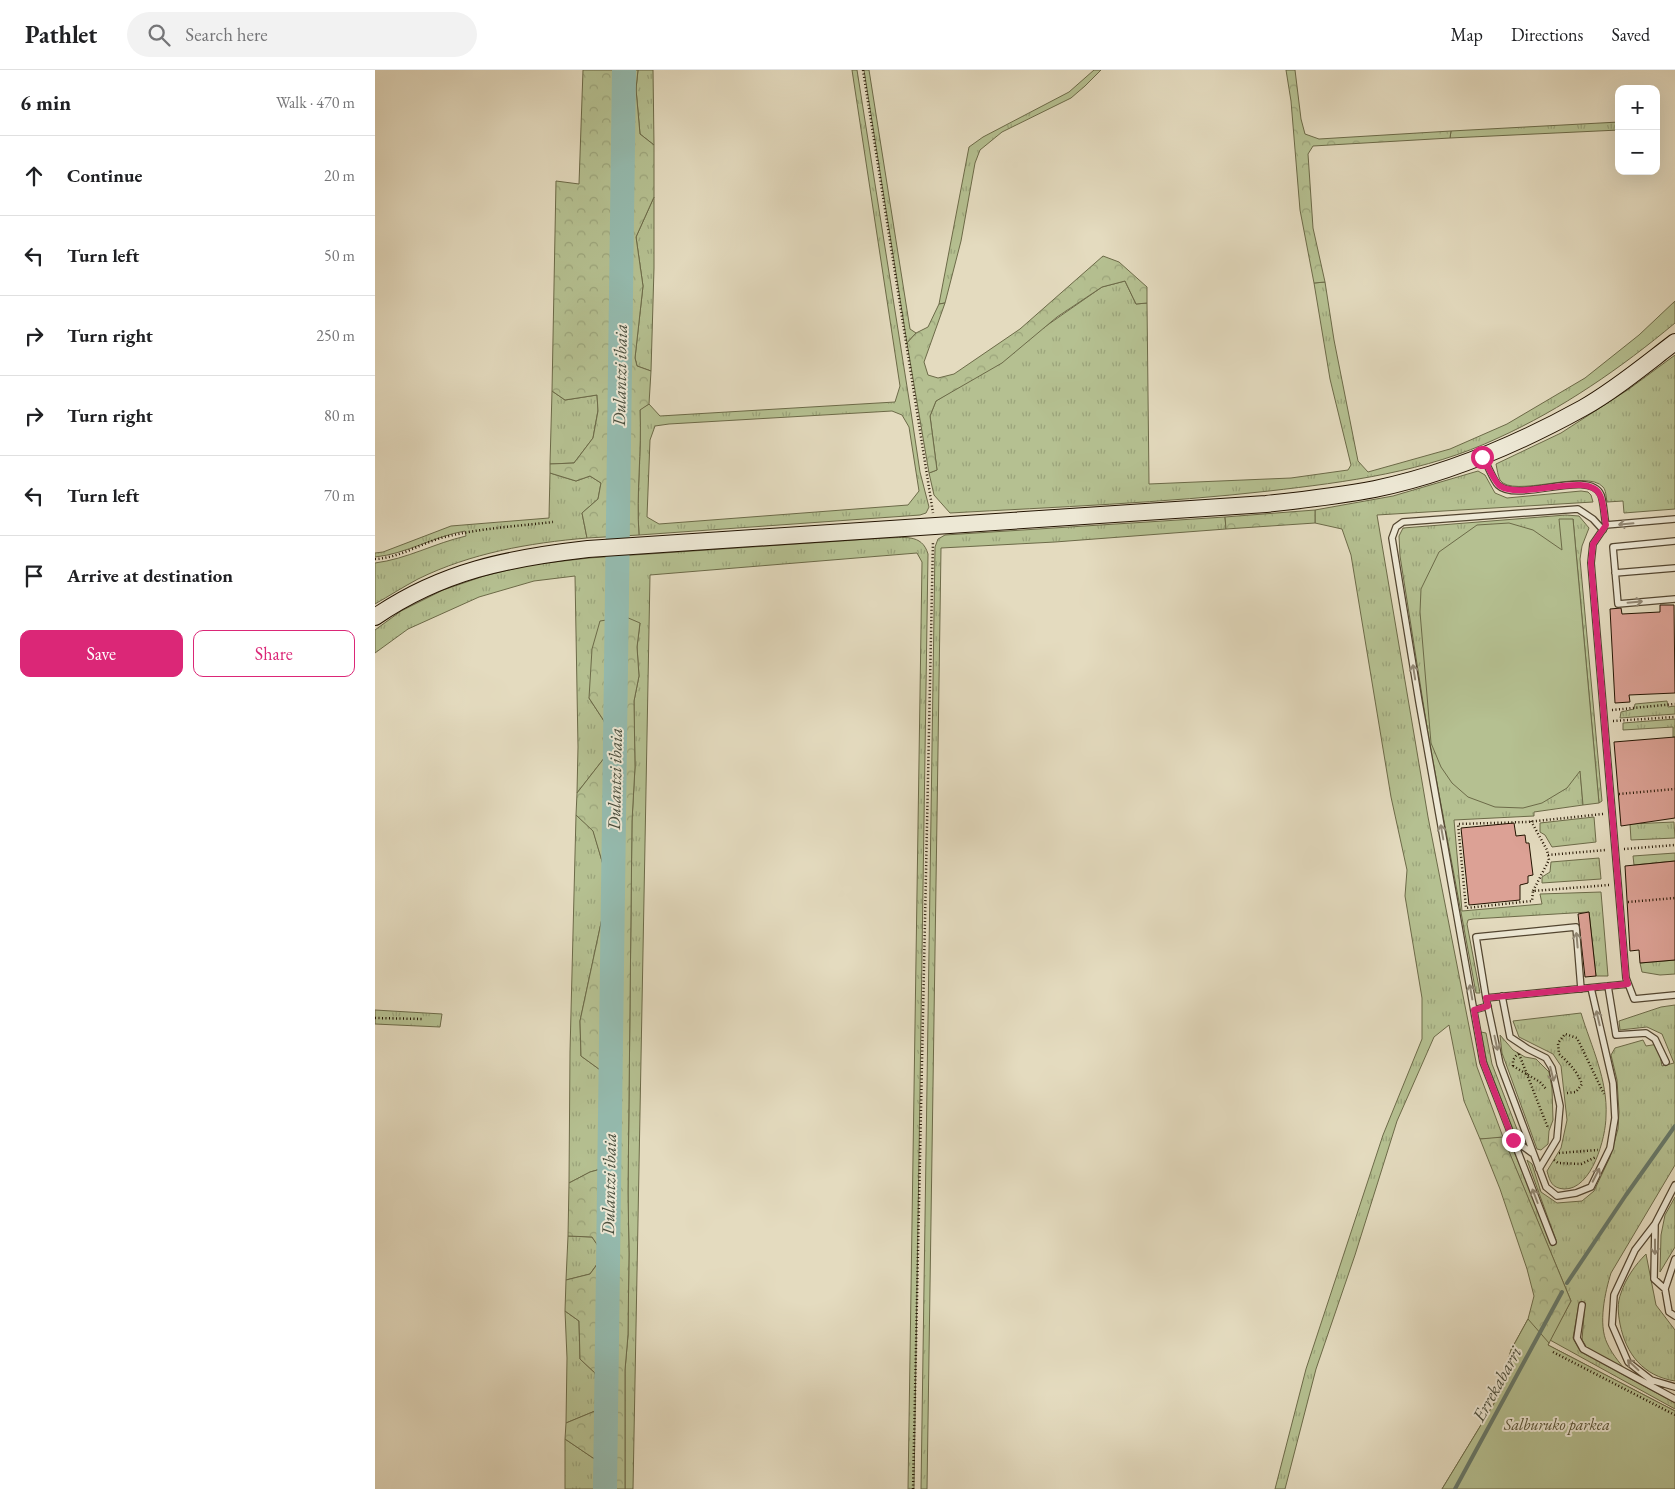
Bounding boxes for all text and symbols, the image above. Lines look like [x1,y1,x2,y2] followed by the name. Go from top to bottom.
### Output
[127,12,477,57] search box
[25,19,97,50] text: Pathlet
[145,21,173,49] icon: search
[185,22,268,47] text: Search here
[1451,23,1483,46] text: Map
[1511,23,1583,46] text: Directions
[1611,23,1650,46] text: Saved
[1615,85,1660,175] map controls
[1615,85,1660,130] button: +
[20,89,71,116] text: 6 min
[276,92,355,113] text: Walk · 470 m
[1615,130,1660,175] button: −
[20,162,48,190] icon: ahead
[67,163,142,188] text: Continue
[324,165,355,186] text: 20 m
[20,242,48,270] icon: left
[67,243,139,268] text: Turn left
[324,245,355,266] text: 50 m
[20,322,48,350] icon: right
[67,323,153,348] text: Turn right
[607,324,632,427] water label: Dulantzi ibaia
[316,325,355,346] text: 250 m
[20,402,48,430] icon: right
[67,403,153,428] text: Turn right
[324,405,355,426] text: 80 m
[1471,446,1494,469] route start
[20,482,48,510] icon: left
[67,483,139,508] text: Turn left
[324,485,355,506] text: 70 m
[1619,519,1635,528] one-way arrow
[20,562,48,590] icon: arrive
[67,563,233,588] text: Arrive at destination
[1627,597,1643,607] one-way arrow
[20,630,183,677] button: Save
[193,630,355,677] button: Share
[1408,665,1418,681] one-way arrow
[602,728,627,831] water label: Dulantzi ibaia
[1437,825,1447,841] one-way arrow
[1572,932,1582,948] one-way arrow
[1465,985,1475,1001] one-way arrow
[1593,1010,1602,1026] one-way arrow
[1491,1035,1501,1051] one-way arrow
[1548,1066,1558,1082] one-way arrow
[1502,1129,1525,1152] route end
[596,1133,621,1236] water label: Dulantzi ibaia
[1592,1168,1601,1183] one-way arrow
[1530,1189,1539,1204] one-way arrow
[1650,1238,1660,1254] one-way arrow
[1466,1342,1527,1426] water label: Errekabarri
[1627,1359,1639,1371] one-way arrow
[1503,1414,1610,1435] park label: Salburuko parkea

